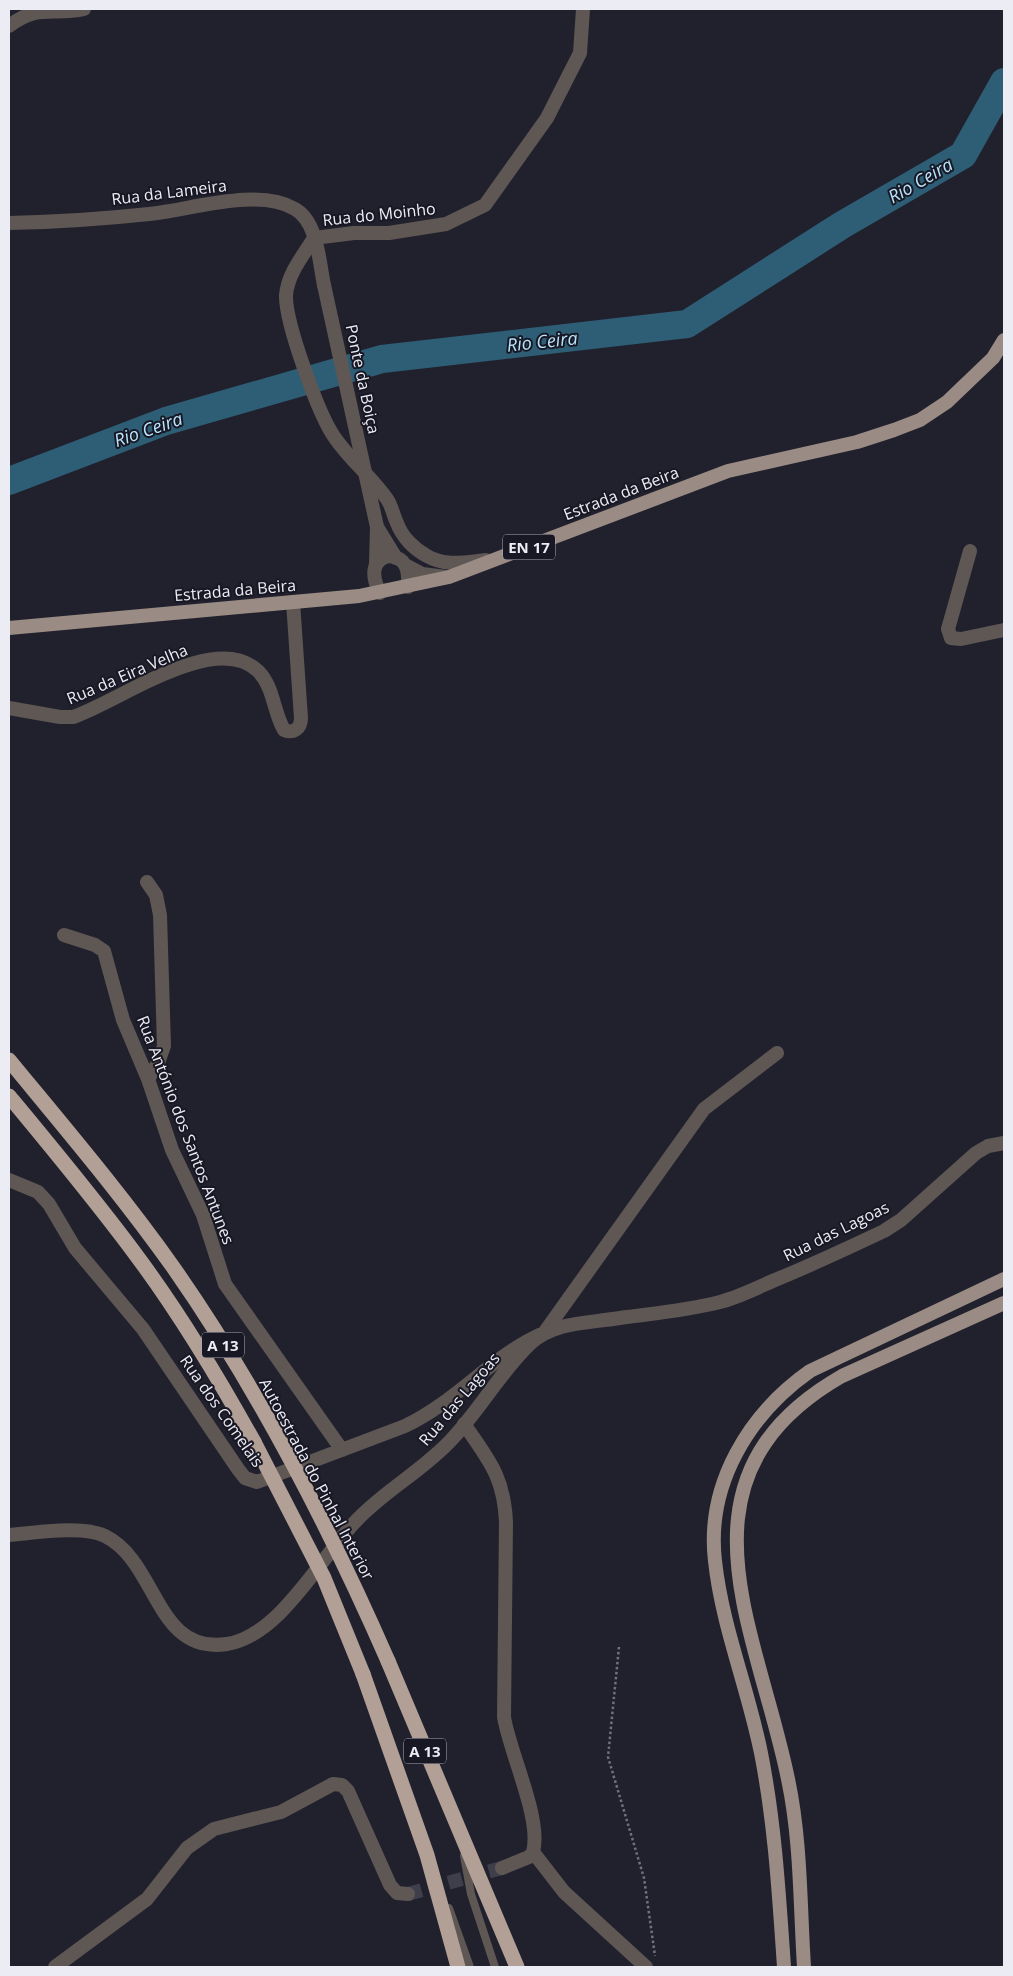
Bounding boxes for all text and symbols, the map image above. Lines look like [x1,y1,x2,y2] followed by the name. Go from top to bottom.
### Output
[883,152,957,208] water label: Rio Ceira
[110,174,228,210] street label: Rua da Lameira
[321,197,437,231] street label: Rua do Moinho
[341,322,385,436] street label: Ponte da Boiça
[505,325,579,357] water label: Rio Ceira
[111,406,185,452] water label: Rio Ceira
[560,461,682,525] street label: Estrada da Beira
[503,534,555,560] road number: EN 17
[173,574,297,606] street label: Estrada da Beira
[63,639,191,709] street label: Rua da Eira Velha
[132,1012,240,1248] street label: Rua António dos Santos Antunes
[779,1196,893,1266] street label: Rua das Lagoas
[202,1332,244,1358] road number: A 13
[414,1348,504,1450] street label: Rua das Lagoas
[175,1351,269,1471] street label: Rua dos Comelais
[254,1374,380,1584] street label: Autoestrada do Pinhal Interior
[404,1738,446,1764] road number: A 13

